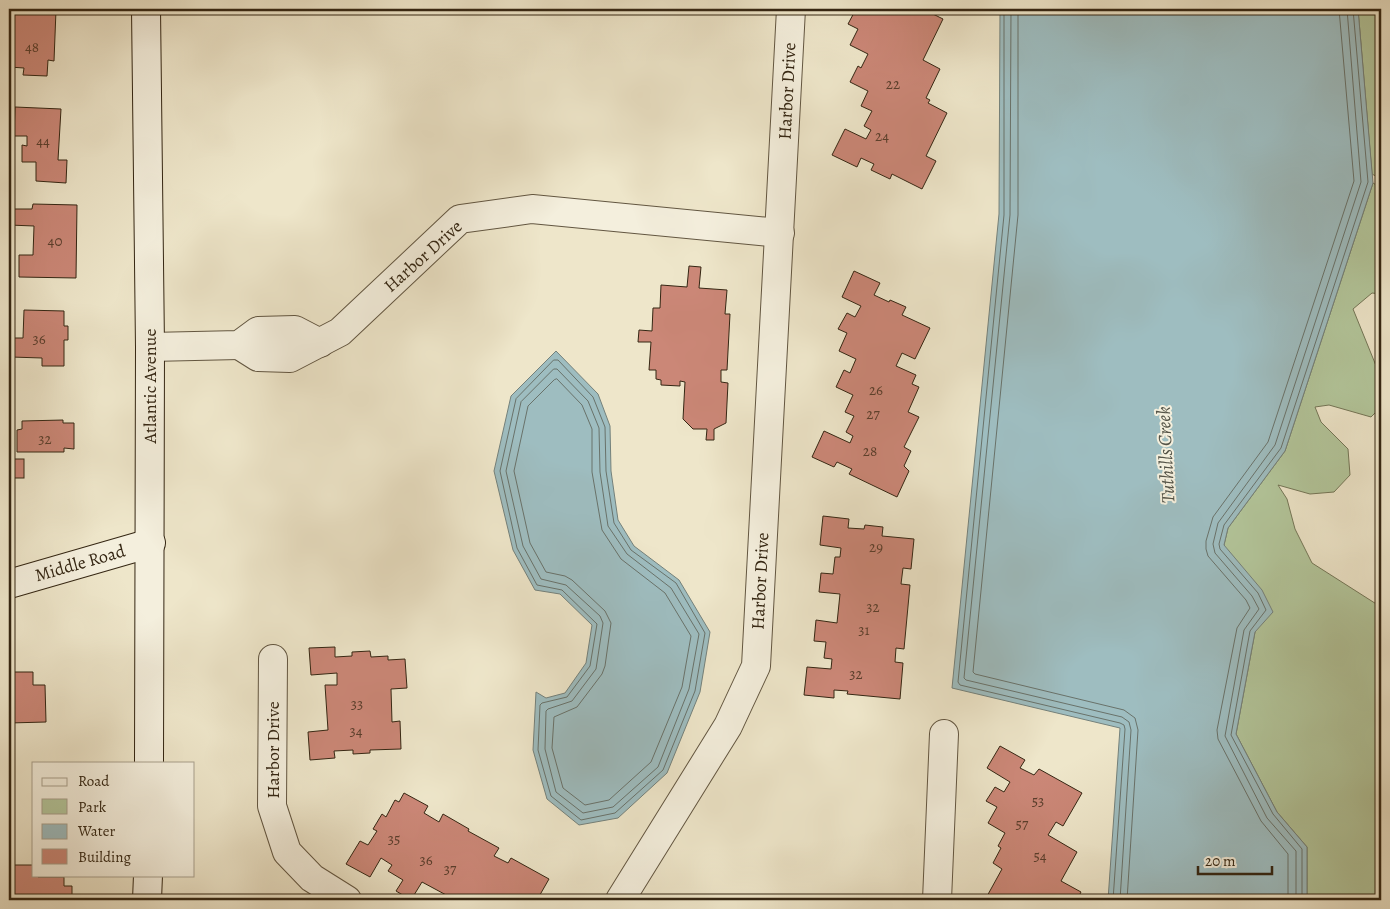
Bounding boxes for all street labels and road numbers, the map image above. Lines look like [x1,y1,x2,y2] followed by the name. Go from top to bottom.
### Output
[772,42,802,140] street label: Harbor Drive
[379,214,467,298] street label: Harbor Drive
[138,329,162,444] street label: Atlantic Avenue
[745,532,775,630] street label: Harbor Drive
[32,539,128,587] street label: Middle Road
[261,701,285,799] street label: Harbor Drive

